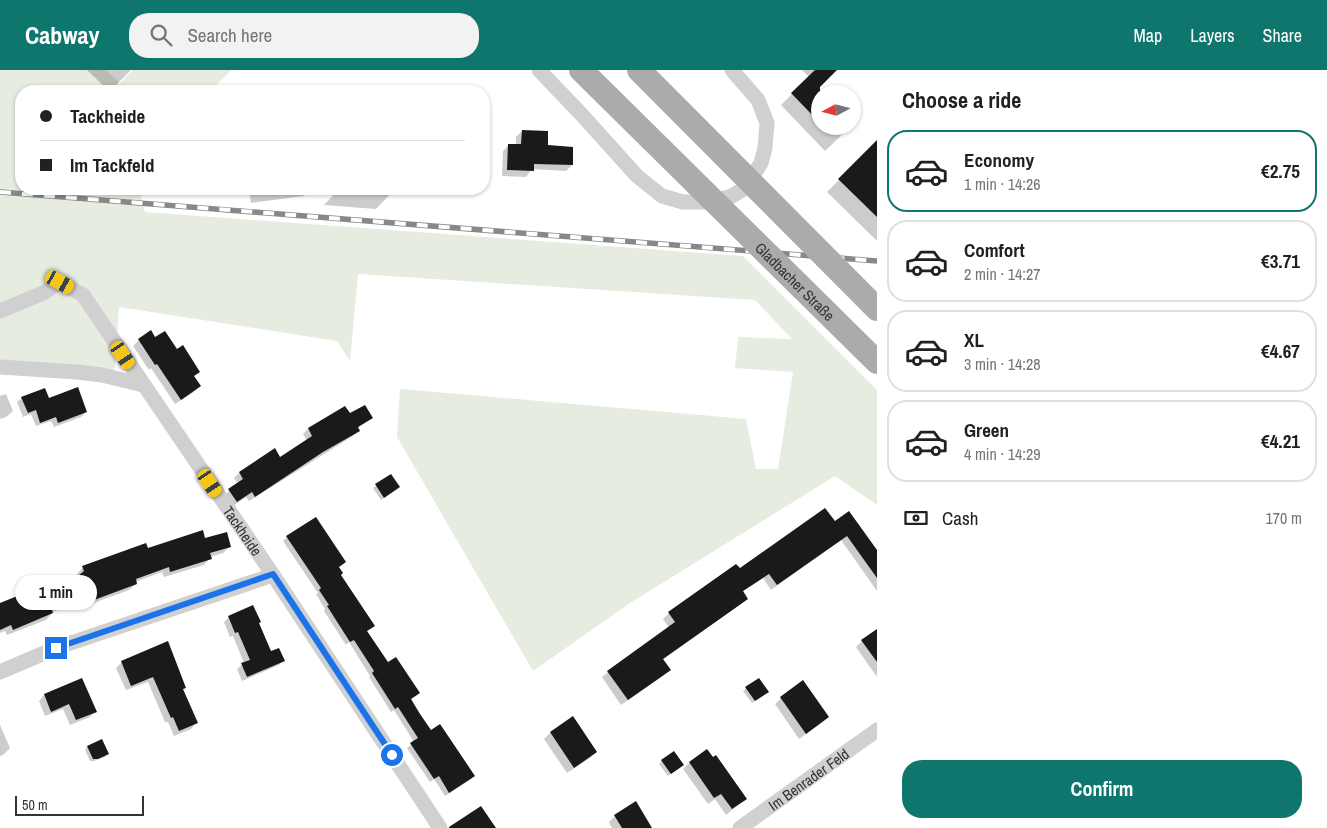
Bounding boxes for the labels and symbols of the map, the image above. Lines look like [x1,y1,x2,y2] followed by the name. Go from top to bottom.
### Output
[811,85,861,135] north arrow
[751,237,840,325] street label: Gladbacher Straße
[43,268,76,296] car
[108,338,137,372] car
[195,466,224,500] car
[218,501,267,560] street label: Tackheide
[15,576,97,610] callout: 1 min
[45,637,67,659] route end
[764,743,853,815] street label: Im Benrader Feld
[381,744,403,766] route start
[15,793,144,816] scale bar

